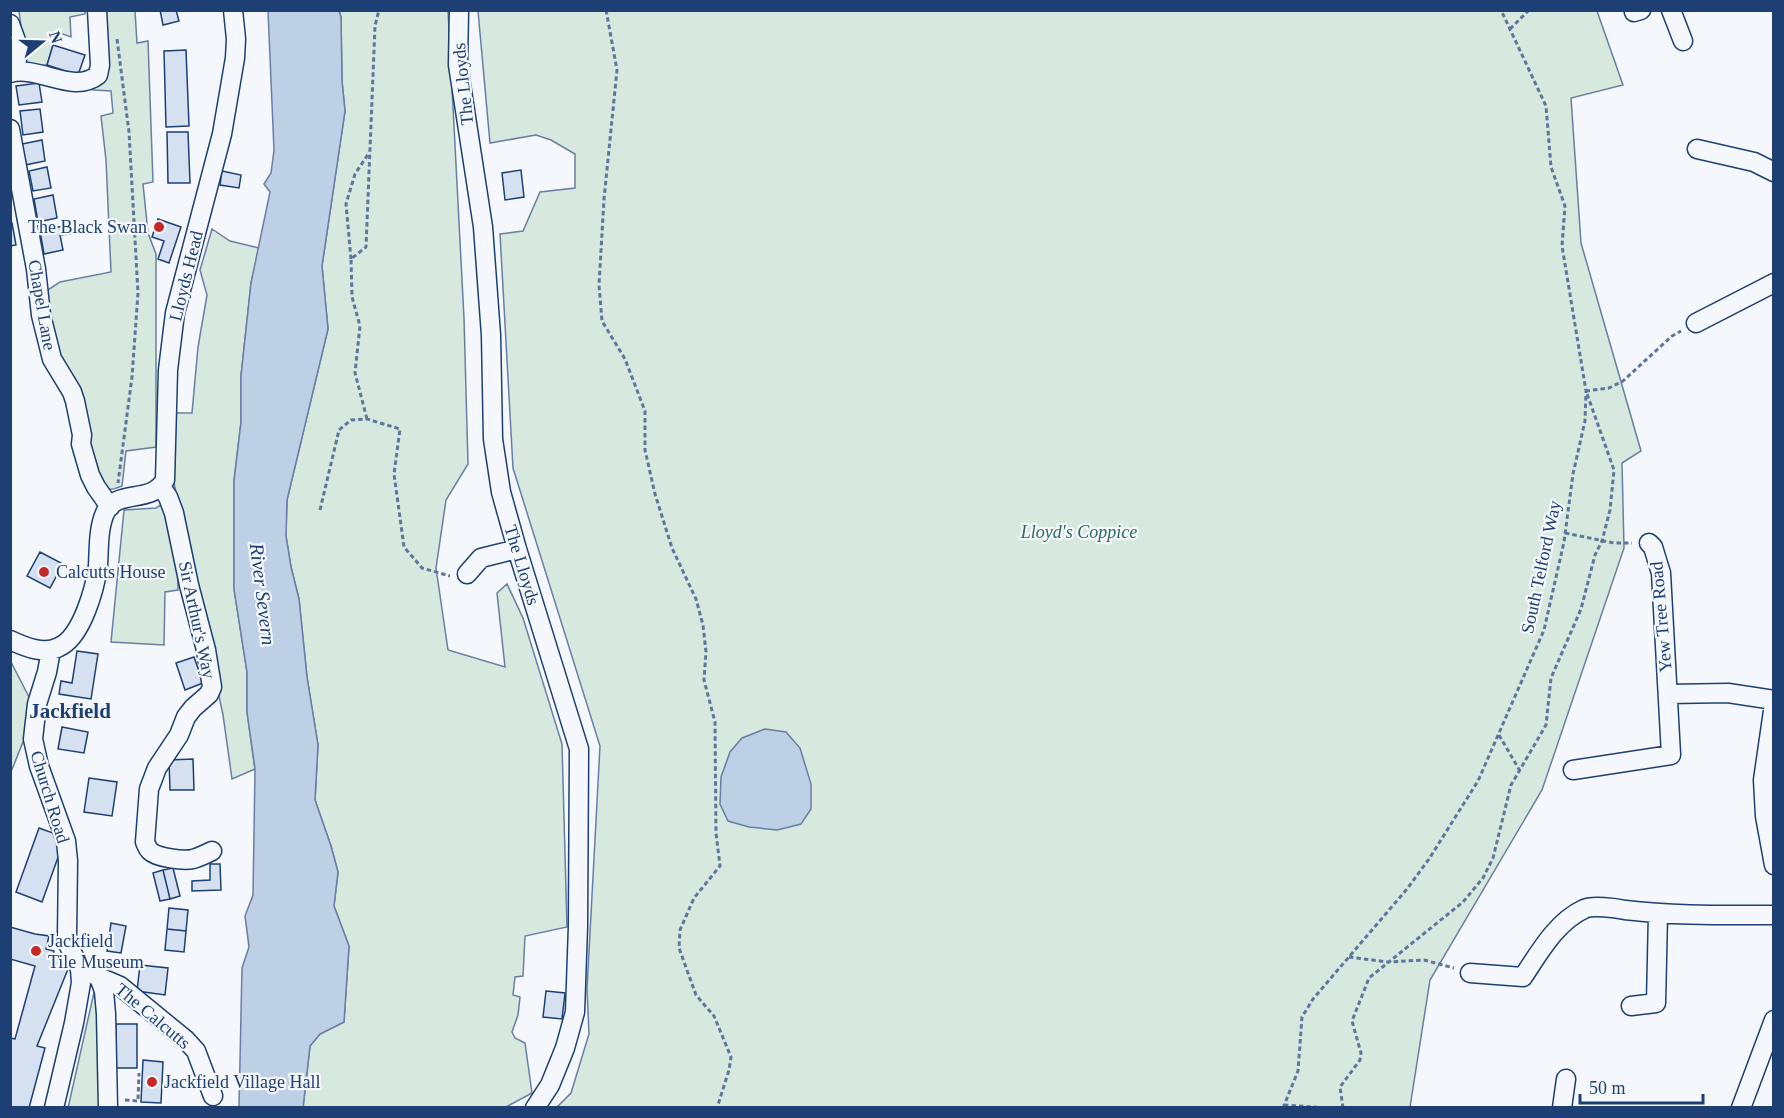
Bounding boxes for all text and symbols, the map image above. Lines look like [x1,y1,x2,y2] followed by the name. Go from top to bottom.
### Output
[12,12,72,72] north arrow
[46,29,66,46] text: N
[449,42,477,126] street label: The Lloyds
[28,217,147,237] place label: The Black Swan
[152,220,166,234] marker: The Black Swan
[165,229,207,323] street label: Lloyds Head
[24,258,60,352] street label: Chapel Lane
[1517,499,1565,635] street label: South Telford Way
[1020,522,1137,542] park label: Lloyd's Coppice
[500,523,544,607] street label: The Lloyds
[246,541,280,646] water label: River Severn
[175,559,219,681] street label: Sir Arthur's Way
[1646,561,1676,673] street label: Yew Tree Road
[56,562,166,582] place label: Calcutts House
[37,565,51,579] marker: Calcutts House
[29,699,111,723] district label: Jackfield
[26,748,74,846] street label: Church Road
[48,931,144,972] place label: Jackfield Tile Museum
[29,944,43,958] marker: Jackfield Tile Museum
[112,979,194,1053] street label: The Calcutts
[1580,1067,1703,1105] scale bar
[164,1072,321,1092] place label: Jackfield Village Hall
[145,1075,159,1089] marker: Jackfield Village Hall
[1589,1078,1626,1098] text: 50 m

